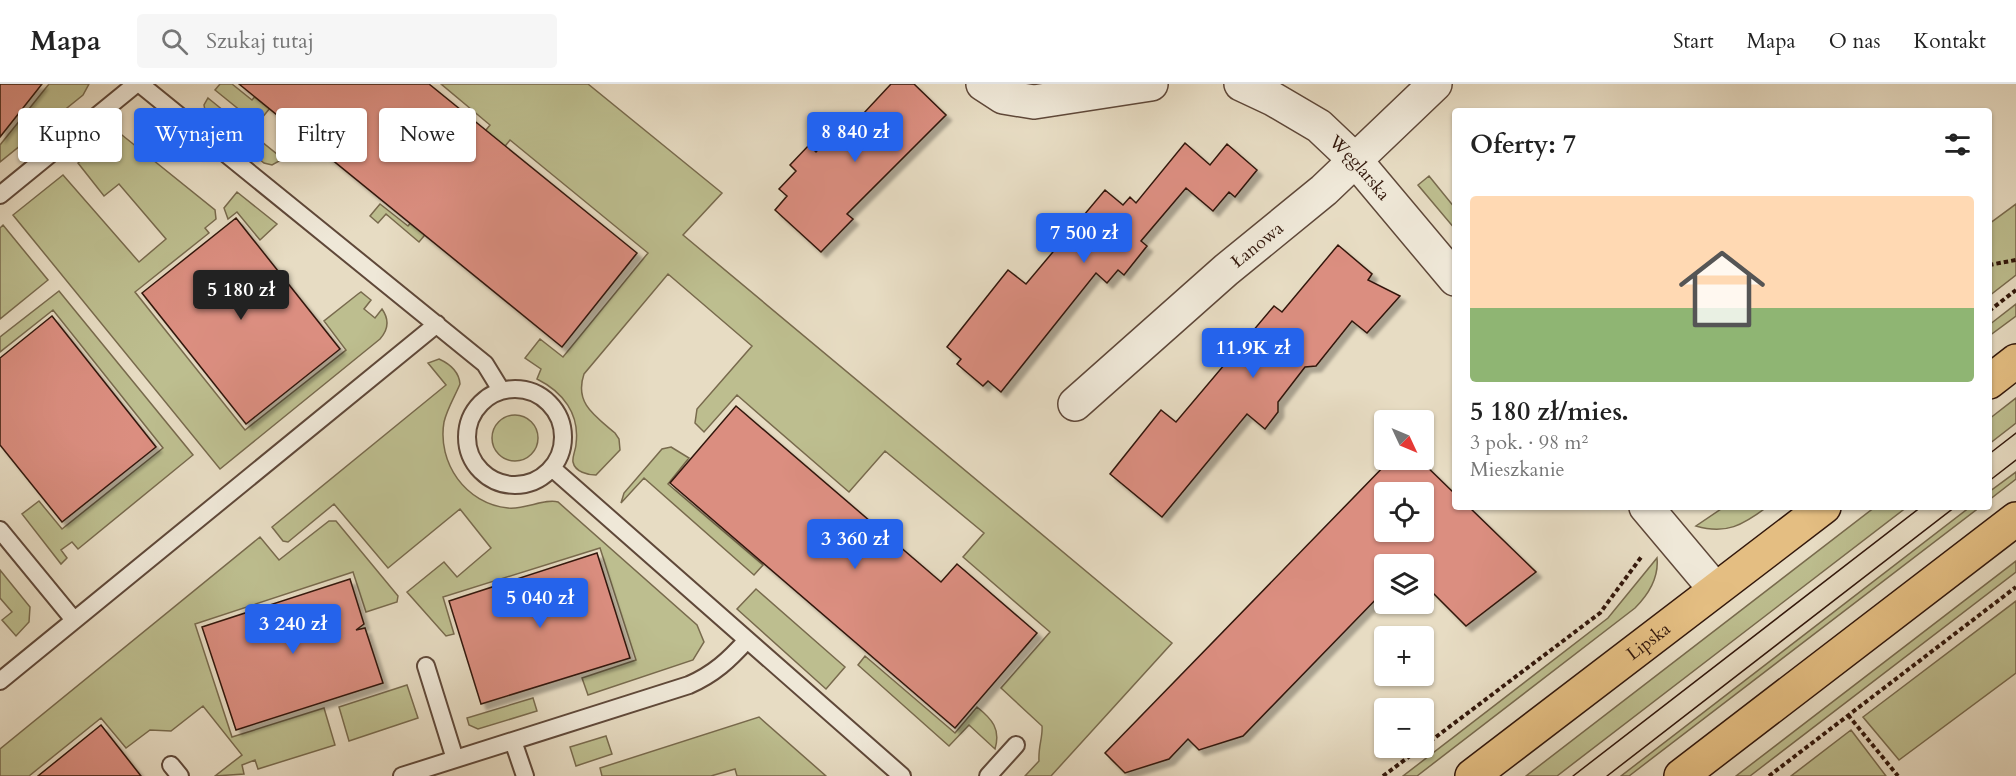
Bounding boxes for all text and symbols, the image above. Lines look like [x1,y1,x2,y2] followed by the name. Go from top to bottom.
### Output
[137,14,557,68] search box
[30,22,101,60] text: Mapa
[158,25,191,58] icon: search
[206,26,314,56] text: Szukaj tutaj
[1673,27,1714,56] text: Start
[1747,27,1796,56] text: Mapa
[1829,27,1881,56] text: O nas
[1914,27,1986,56] text: Kontakt
[18,108,122,162] chip: Kupno
[134,108,264,162] chip: Wynajem
[276,108,367,162] chip: Filtry
[379,108,476,162] chip: Nowe
[793,112,917,163] pin: 8 840 zł
[821,118,889,145] text: 8 840 zł
[1470,127,1576,162] text: Oferty: 7
[1941,128,1974,161] icon: filters
[1322,129,1396,206] street label: Węglarska
[1022,213,1146,264] pin: 7 500 zł
[1226,216,1289,274] street label: Łanowa
[1050,219,1118,246] text: 7 500 zł
[1668,235,1776,343] icon: home
[179,270,303,321] pin: 5 180 zł
[207,276,275,303] text: 5 180 zł
[1191,328,1315,379] pin: 11.9K zł
[1216,334,1290,361] text: 11.9K zł
[1470,394,1629,429] text: 5 180 zł/mies.
[1374,410,1434,470] north arrow
[1374,410,1434,758] map controls
[1470,429,1588,456] text: 3 pok. · 98 m²
[1470,456,1565,483] text: Mieszkanie
[1374,482,1434,542] button: locate
[793,519,917,570] pin: 3 360 zł
[821,525,889,552] text: 3 360 zł
[1374,554,1434,614] button: layers
[478,578,602,629] pin: 5 040 zł
[506,584,574,611] text: 5 040 zł
[231,604,355,655] pin: 3 240 zł
[259,610,327,637] text: 3 240 zł
[1622,617,1676,666] street label: Lipska
[1374,626,1434,686] button: +
[1374,698,1434,758] button: −

